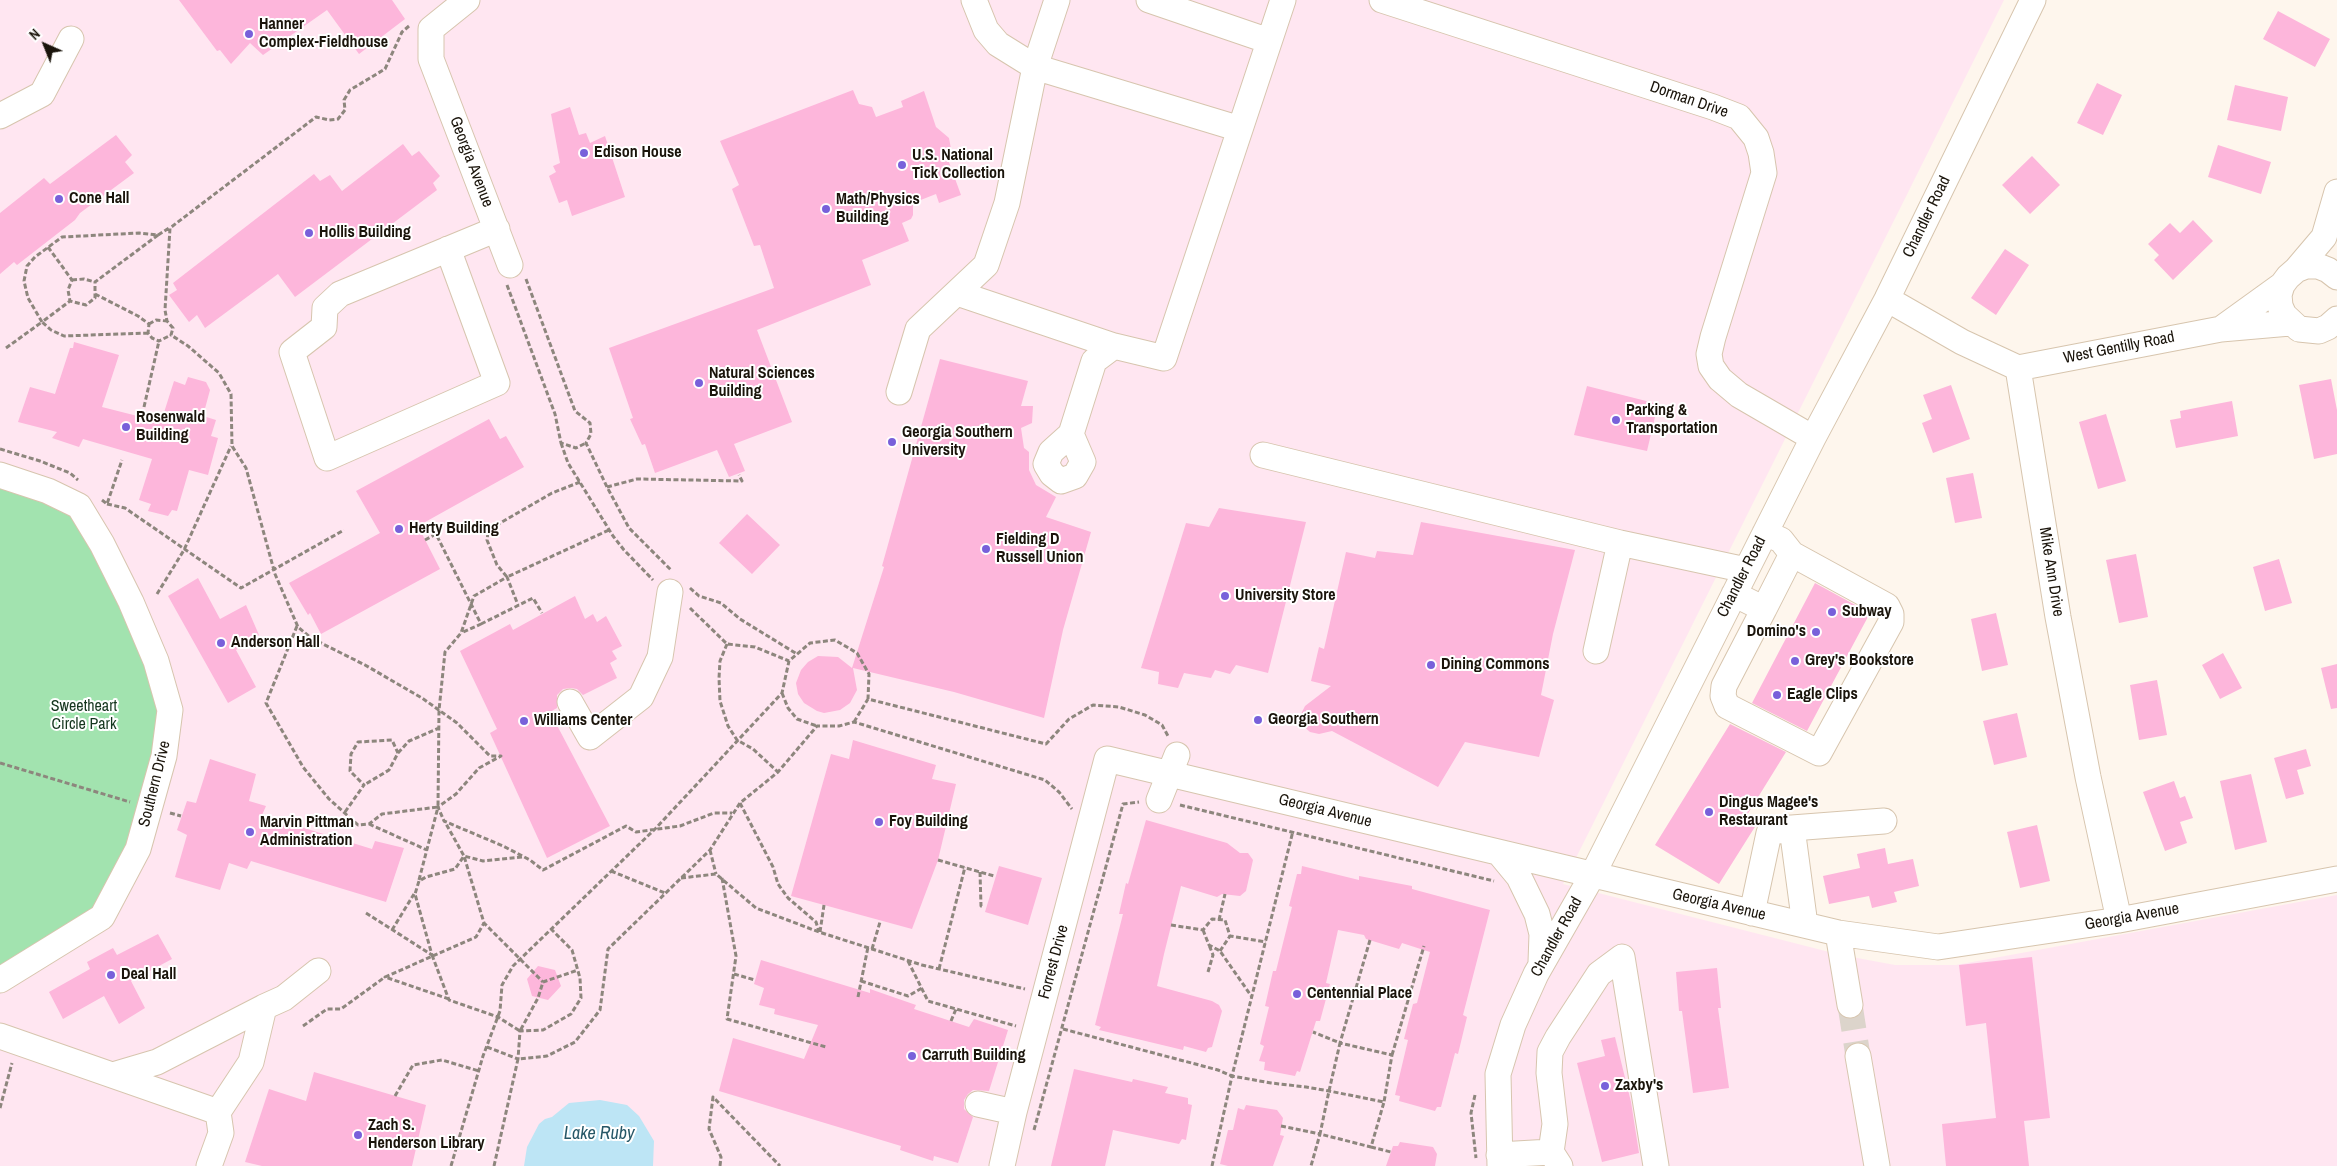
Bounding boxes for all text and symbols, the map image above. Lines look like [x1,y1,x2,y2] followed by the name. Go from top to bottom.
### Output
[259,15,388,53] place label: Hanner Complex-Fieldhouse
[20,20,70,70] north arrow
[25,25,44,44] text: N
[243,28,255,40] marker: Hanner Complex-Fieldhouse
[1647,78,1731,122] street label: Dorman Drive
[445,114,497,210] street label: Georgia Avenue
[594,143,681,163] place label: Edison House
[912,146,1005,184] place label: U.S. National Tick Collection
[578,147,590,159] marker: Edison House
[896,159,908,171] marker: U.S. National Tick Collection
[1899,173,1955,261] street label: Chandler Road
[69,189,130,209] place label: Cone Hall
[836,190,920,228] place label: Math/Physics Building
[53,193,65,205] marker: Cone Hall
[820,203,832,215] marker: Math/Physics Building
[319,223,411,243] place label: Hollis Building
[303,227,315,239] marker: Hollis Building
[2062,328,2176,368] street label: West Gentilly Road
[709,364,815,402] place label: Natural Sciences Building
[693,377,705,389] marker: Natural Sciences Building
[1626,401,1718,439] place label: Parking & Transportation
[136,408,205,446] place label: Rosenwald Building
[1610,414,1622,426] marker: Parking & Transportation
[120,421,132,433] marker: Rosenwald Building
[902,423,1013,461] place label: Georgia Southern University
[886,436,898,448] marker: Georgia Southern University
[409,519,499,539] place label: Herty Building
[393,523,405,535] marker: Herty Building
[2034,526,2068,618] street label: Mike Ann Drive
[996,530,1083,568] place label: Fielding D Russell Union
[1713,533,1771,621] street label: Chandler Road
[980,543,992,555] marker: Fielding D Russell Union
[1235,586,1336,606] place label: University Store
[1219,590,1231,602] marker: University Store
[1842,602,1892,622] place label: Subway
[1826,606,1838,618] marker: Subway
[1747,622,1806,642] place label: Domino's
[1810,626,1822,638] marker: Domino's
[231,633,320,653] place label: Anderson Hall
[215,637,227,649] marker: Anderson Hall
[1805,651,1914,671] place label: Grey's Bookstore
[1441,655,1550,675] place label: Dining Commons
[1789,655,1801,667] marker: Grey's Bookstore
[1425,659,1437,671] marker: Dining Commons
[1787,685,1858,705] place label: Eagle Clips
[1771,689,1783,701] marker: Eagle Clips
[51,697,117,735] park label: Sweetheart Circle Park
[1268,710,1379,730] place label: Georgia Southern
[534,711,632,731] place label: Williams Center
[1252,714,1264,726] marker: Georgia Southern
[518,715,530,727] marker: Williams Center
[135,739,175,829] street label: Southern Drive
[1276,790,1374,832] street label: Georgia Avenue
[1719,793,1818,831] place label: Dingus Magee's Restaurant
[1703,806,1715,818] marker: Dingus Magee's Restaurant
[889,812,968,832] place label: Foy Building
[260,813,354,851] place label: Marvin Pittman Administration
[873,816,885,828] marker: Foy Building
[244,826,256,838] marker: Marvin Pittman Administration
[1670,885,1768,925] street label: Georgia Avenue
[1527,894,1587,980] street label: Chandler Road
[2083,899,2181,935] street label: Georgia Avenue
[1035,923,1073,1001] street label: Forrest Drive
[121,965,176,985] place label: Deal Hall
[105,969,117,981] marker: Deal Hall
[1307,984,1412,1004] place label: Centennial Place
[1291,988,1303,1000] marker: Centennial Place
[922,1046,1026,1066] place label: Carruth Building
[906,1050,918,1062] marker: Carruth Building
[1615,1076,1663,1096] place label: Zaxby's
[1599,1080,1611,1092] marker: Zaxby's
[368,1116,485,1154] place label: Zach S. Henderson Library
[564,1123,634,1145] water label: Lake Ruby
[352,1129,364,1141] marker: Zach S. Henderson Library

